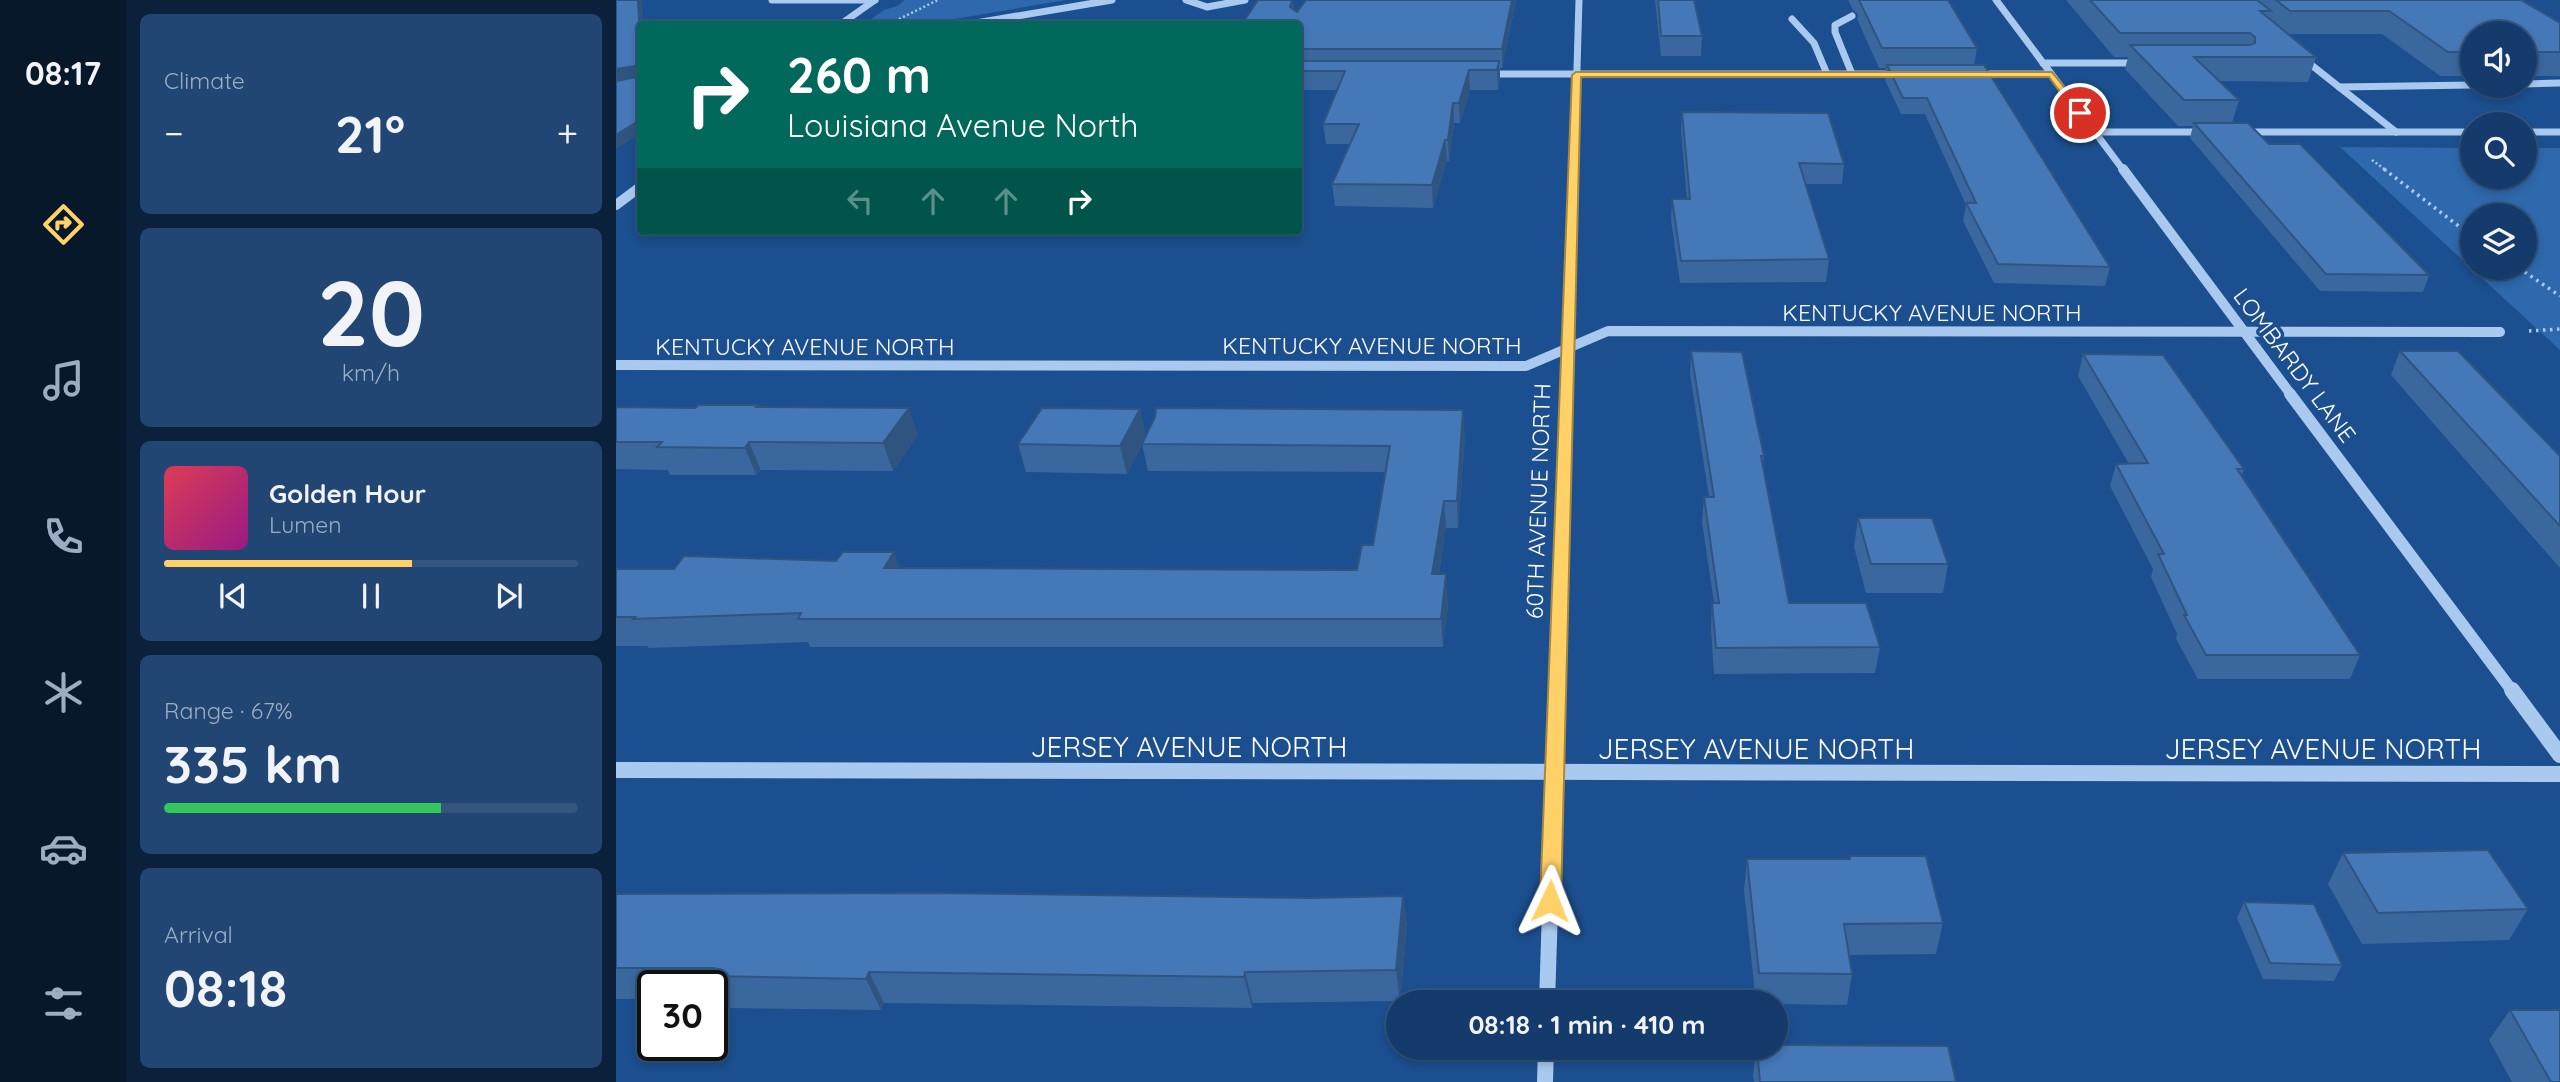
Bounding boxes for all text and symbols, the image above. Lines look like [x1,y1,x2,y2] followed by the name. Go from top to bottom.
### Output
[2460,21,2537,280] map controls
[2460,21,2537,98] button: sound
[787,44,931,105] text: 260 m
[672,49,763,140] icon: right
[25,53,101,93] text: 08:17
[164,66,245,95] text: Climate
[2050,83,2110,143] pin
[2061,94,2099,132] icon: arrive
[335,101,405,166] text: 21°
[787,105,1138,145] text: Louisiana Avenue North
[164,109,184,157] text: −
[557,109,578,157] text: +
[2460,112,2537,189] button: search
[841,182,879,220] icon: left
[914,182,952,220] icon: ahead
[987,182,1025,220] icon: ahead
[1060,182,1098,220] icon: right
[39,200,88,249] icon: directions
[2460,203,2537,280] button: layers
[317,255,425,369] text: 20
[2227,282,2363,448] street label: LOMBARDY LANE
[1782,298,2082,327] street label: KENTUCKY AVENUE NORTH
[1222,331,1522,360] street label: KENTUCKY AVENUE NORTH
[655,332,955,361] street label: KENTUCKY AVENUE NORTH
[39,356,88,405] icon: music
[342,358,400,387] text: km/h
[1519,383,1557,619] street label: 60TH AVENUE NORTH
[269,477,426,510] text: Golden Hour
[269,510,342,539] text: Lumen
[39,512,88,561] icon: phone
[214,577,252,615] icon: previous
[352,577,390,615] icon: pause
[490,577,528,615] icon: next
[39,668,88,717] icon: climate
[164,696,293,725] text: Range · 67%
[1031,729,1347,764] street label: JERSEY AVENUE NORTH
[164,731,342,796] text: 335 km
[1598,731,1914,766] street label: JERSEY AVENUE NORTH
[2165,731,2481,766] street label: JERSEY AVENUE NORTH
[39,824,88,873] icon: car
[1513,864,1587,938] position arrow
[164,920,233,949] text: Arrival
[164,955,287,1020] text: 08:18
[637,970,728,1061] speed limit sign: 30
[39,979,88,1028] icon: filters
[1468,1008,1706,1041] text: 08:18 · 1 min · 410 m

